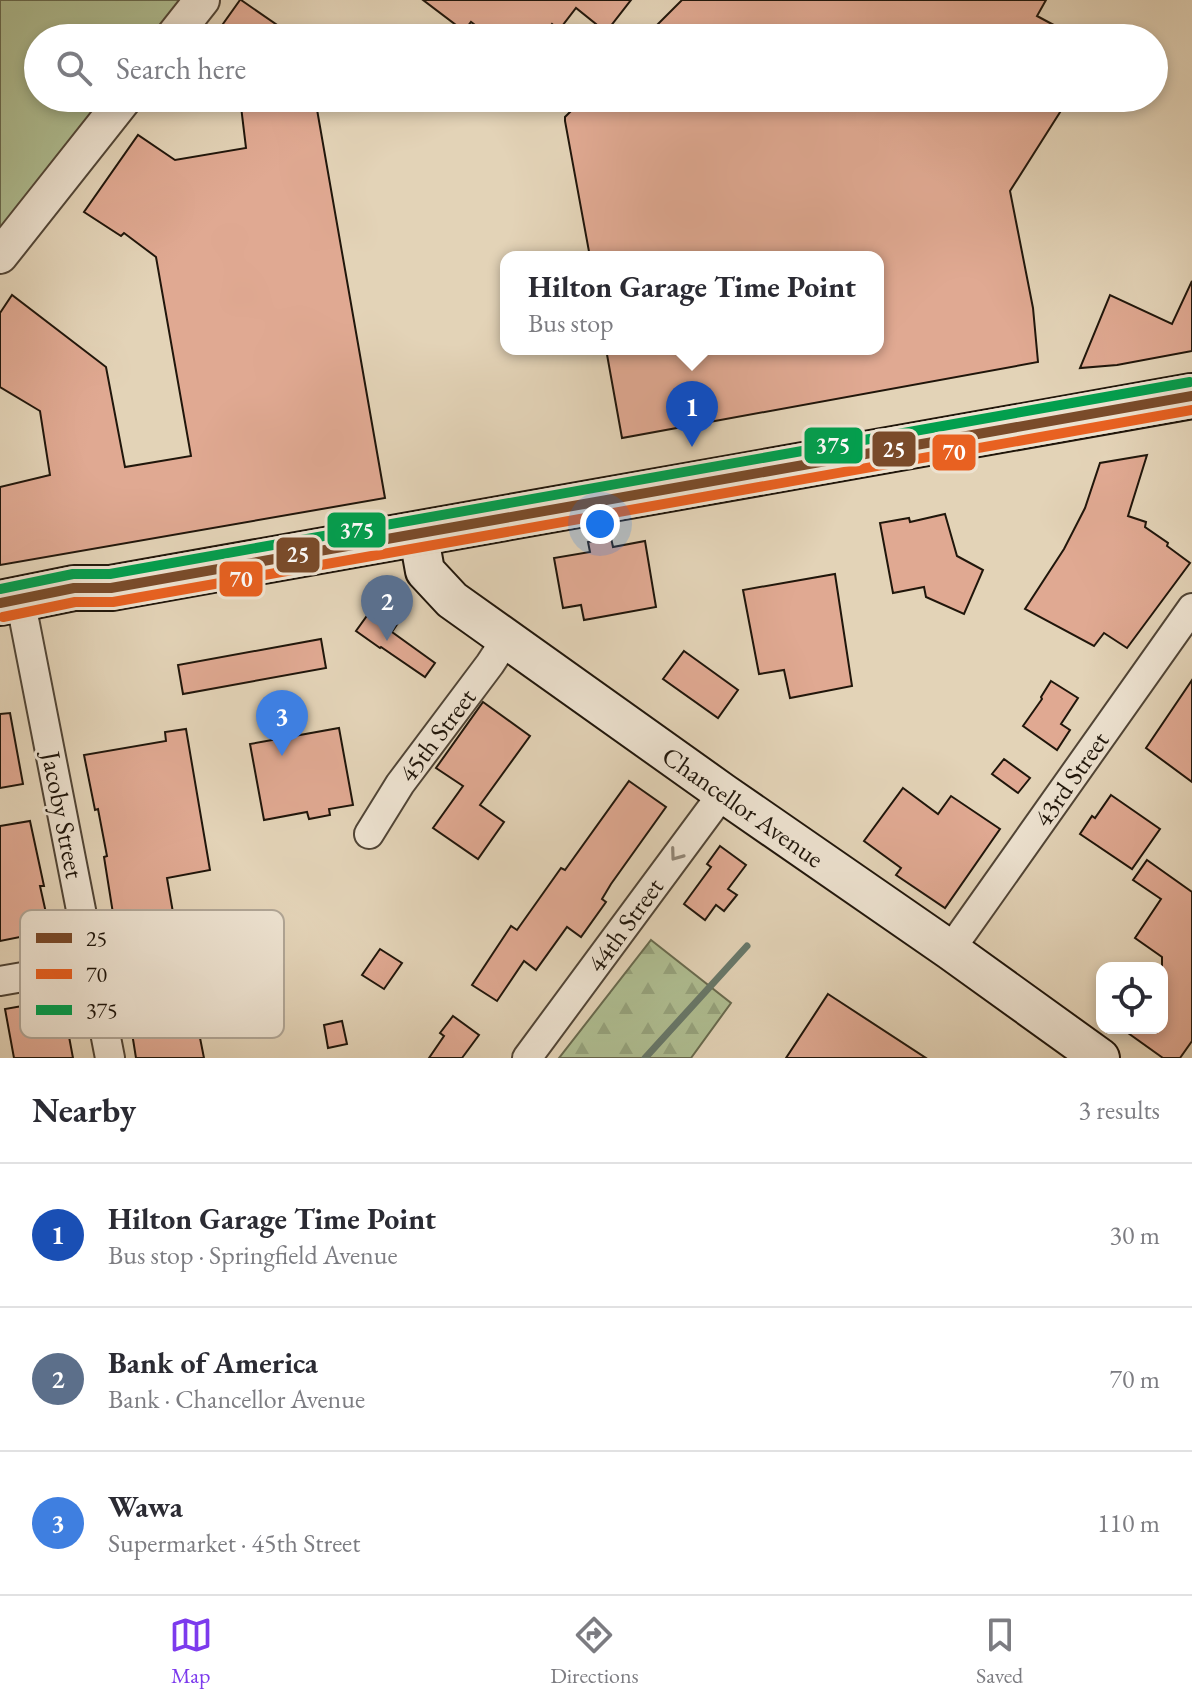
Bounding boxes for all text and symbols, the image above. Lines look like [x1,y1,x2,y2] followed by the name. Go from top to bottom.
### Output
[24,24,1168,112] search box
[52,46,96,90] icon: search
[116,49,246,88] text: Search here
[500,251,884,355] popup
[528,267,856,306] text: Hilton Garage Time Point
[528,306,614,340] text: Bus stop
[666,381,718,447] pin: 1
[803,426,864,465] line badge: 375
[871,430,917,468] line badge: 25
[816,431,850,460] text: 375
[931,433,977,472] line badge: 70
[882,435,906,464] text: 25
[942,438,966,467] text: 70
[580,504,620,544] your location
[326,511,387,549] line badge: 375
[340,516,374,545] text: 375
[275,536,321,574] line badge: 25
[286,540,310,569] text: 25
[218,560,264,598] line badge: 70
[229,565,253,594] text: 70
[361,575,413,641] pin: 2
[391,681,483,789] street label: 45th Street
[256,690,308,756] pin: 3
[1026,725,1116,833] street label: 43rd Street
[655,739,831,875] street label: Chancellor Avenue
[34,747,92,881] street label: Jacoby Street
[672,847,686,861] one-way arrow
[579,871,671,979] street label: 44th Street
[20,910,284,1038] legend
[86,924,107,953] text: 25
[86,960,108,989] text: 70
[1096,962,1168,1034] map controls
[1096,962,1168,1034] button: locate
[86,996,118,1025] text: 375
[32,1088,136,1132] text: Nearby
[1079,1093,1160,1127] text: 3 results
[108,1199,436,1238] text: Hilton Garage Time Point
[51,1218,65,1252] text: 1
[1110,1218,1160,1252] text: 30 m
[108,1238,398,1272] text: Bus stop · Springfield Avenue
[108,1343,318,1382] text: Bank of America
[51,1362,65,1396] text: 2
[1110,1362,1160,1396] text: 70 m
[108,1382,365,1416] text: Bank · Chancellor Avenue
[108,1487,183,1526] text: Wawa
[51,1506,65,1540] text: 3
[1097,1506,1160,1540] text: 110 m
[108,1526,360,1560] text: Supermarket · 45th Street
[169,1613,213,1690] tab: Map
[550,1613,639,1690] tab: Directions
[976,1613,1023,1690] tab: Saved

